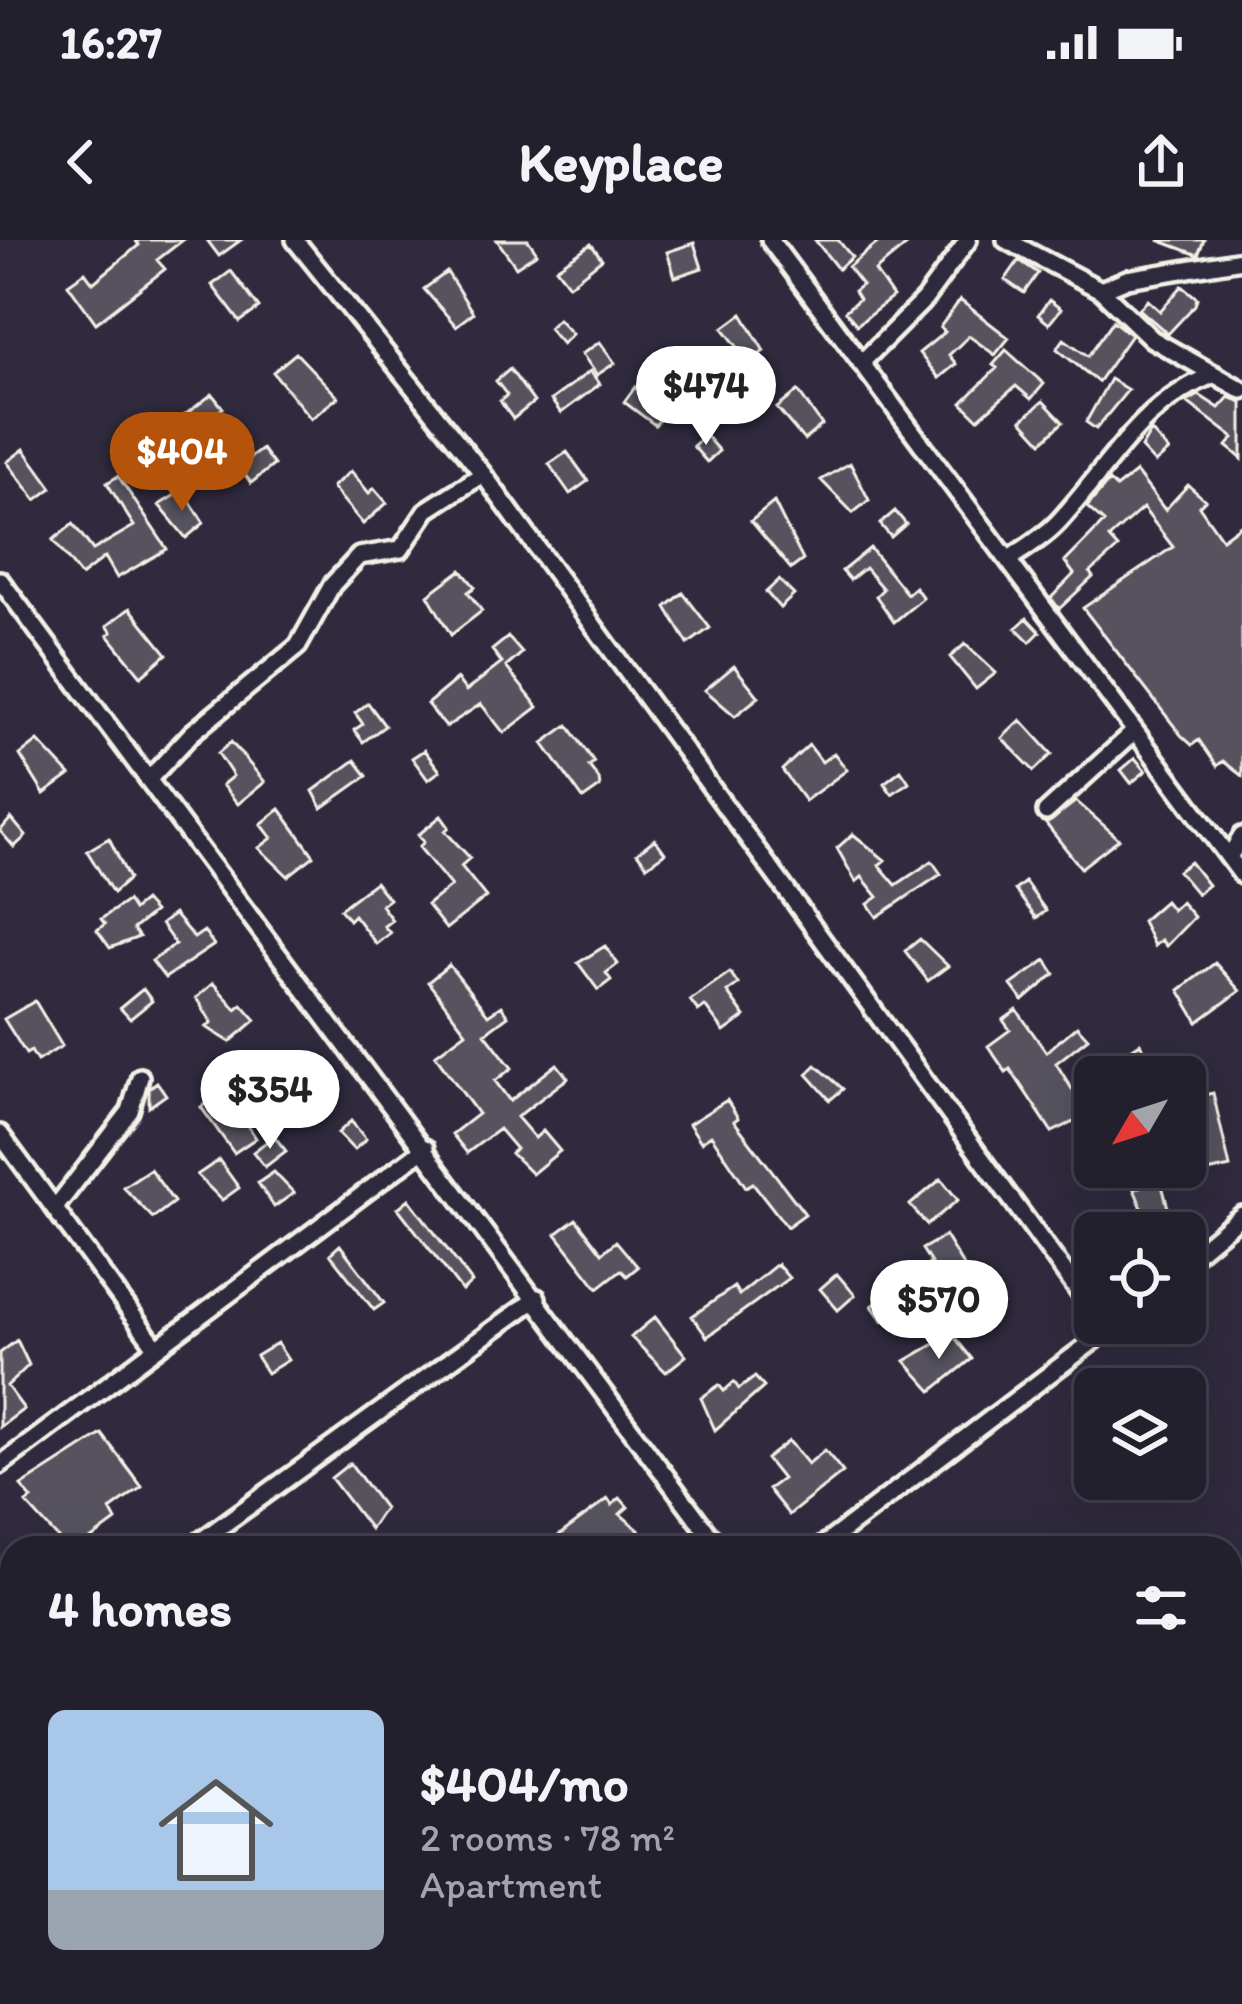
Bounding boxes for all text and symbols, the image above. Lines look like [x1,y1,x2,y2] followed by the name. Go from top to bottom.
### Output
[60,15,162,69] text: 16:27
[48,129,114,195] icon: back
[1128,129,1194,195] icon: share
[518,130,724,195] text: Keyplace
[635,346,777,448] pin: $474
[663,361,749,408] text: $474
[111,412,253,514] pin: $404
[137,427,227,474] text: $404
[199,1050,341,1152] pin: $354
[1074,1056,1206,1188] north arrow
[1074,1056,1206,1500] map controls
[228,1065,312,1112] text: $354
[1074,1212,1206,1344] button: locate
[868,1260,1010,1362] pin: $570
[897,1275,981,1322] text: $570
[1074,1368,1206,1500] button: layers
[1128,1575,1194,1641] icon: filters
[48,1578,232,1639] text: 4 homes
[420,1753,629,1814] text: $404/mo
[144,1758,288,1902] icon: home
[420,1814,675,1861] text: 2 rooms · 78 m²
[420,1861,602,1908] text: Apartment

